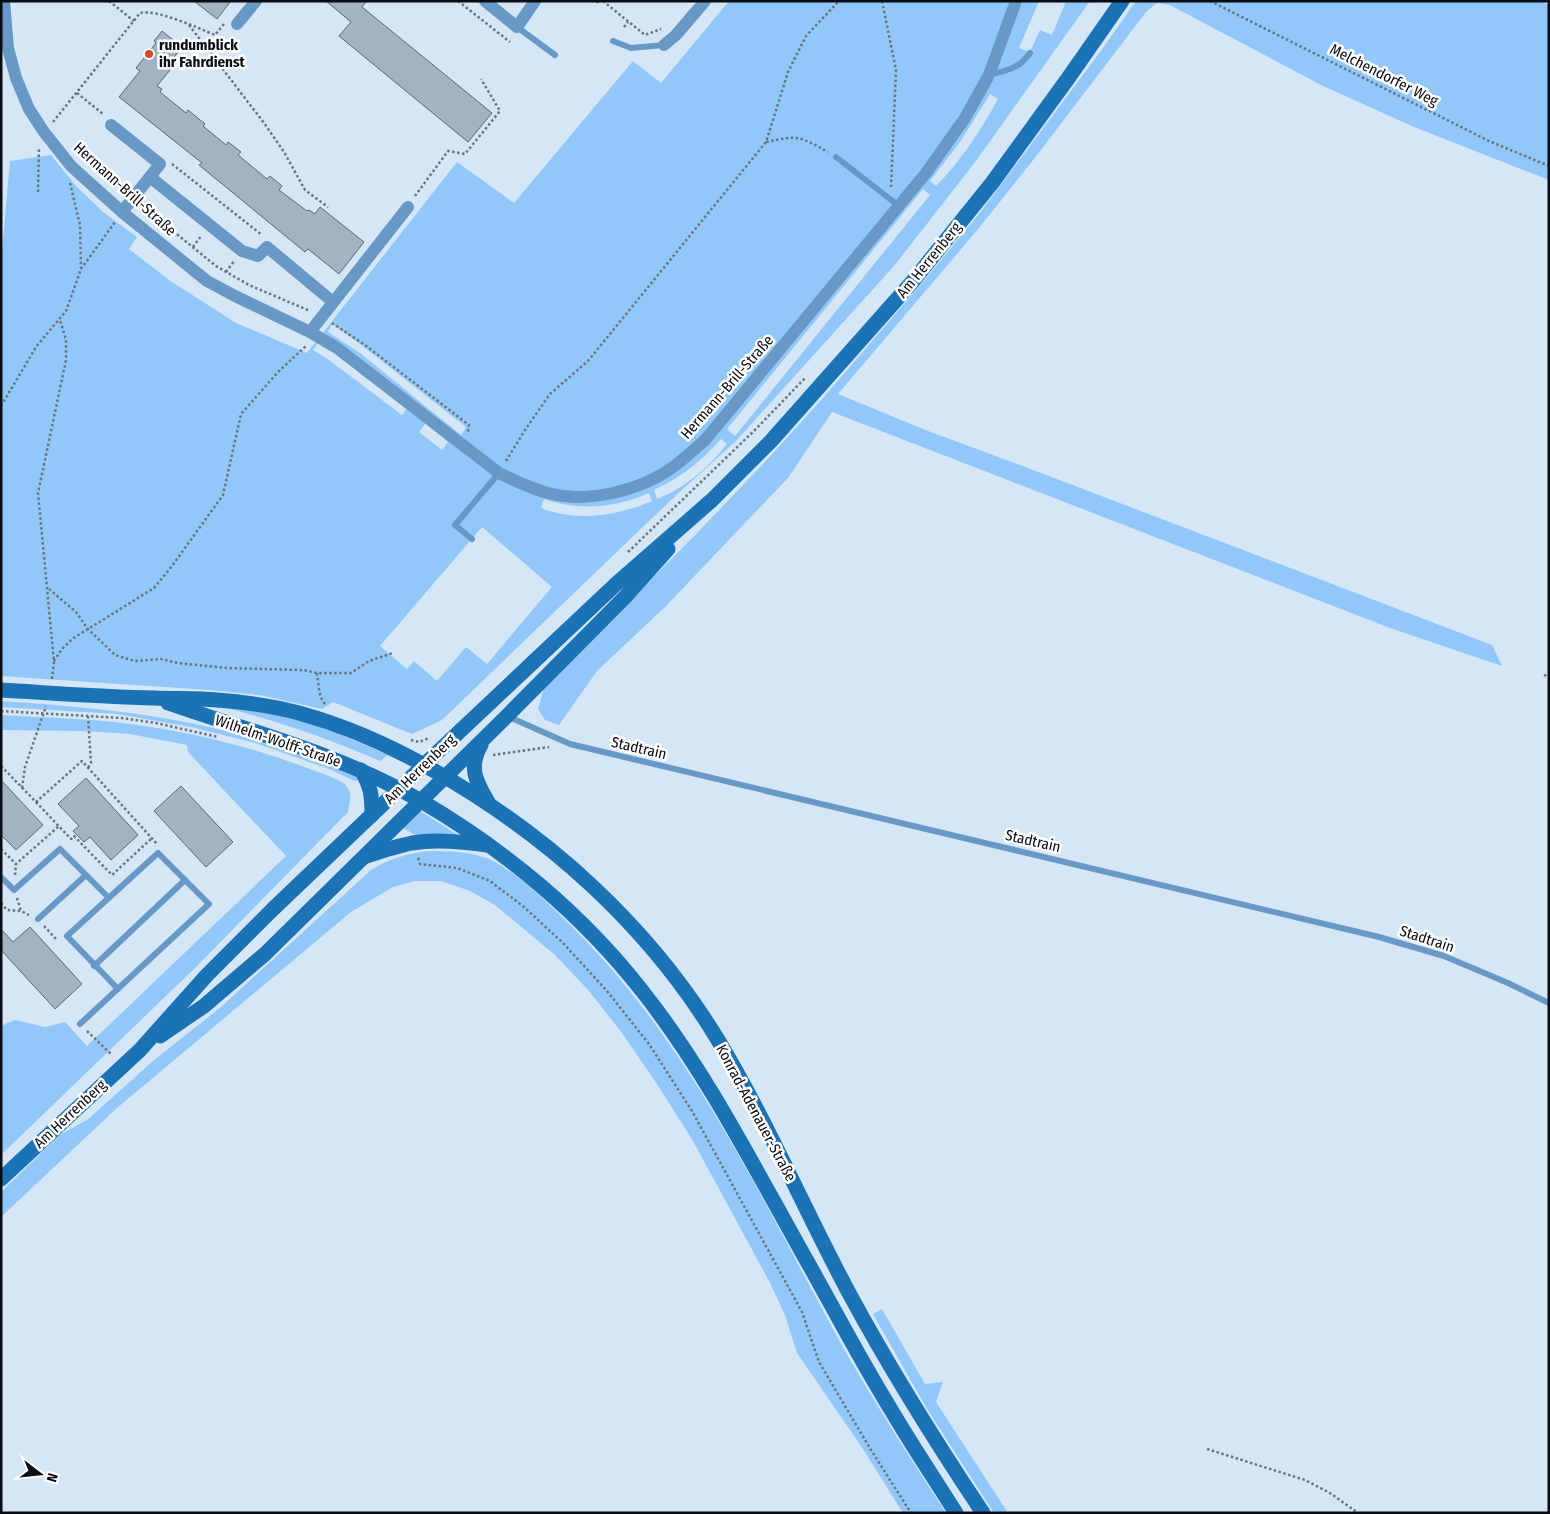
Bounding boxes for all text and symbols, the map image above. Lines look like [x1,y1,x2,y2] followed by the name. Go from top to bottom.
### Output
[159,36,246,71] place label: rundumblick ihr Fahrdienst
[1327,40,1441,110] street label: Melchendorfer Weg
[143,48,155,60] marker: rundumblick ihr Fahrdienst
[70,138,180,240] street label: Hermann-Brill-Straße
[893,218,965,302] street label: Am Herrenberg
[677,331,777,443] street label: Hermann-Brill-Straße
[213,711,343,771] street label: Wilhelm-Wolff-Straße
[381,730,459,808] street label: Am Herrenberg
[610,733,668,763] street label: Stadtrain
[1004,826,1062,856] street label: Stadtrain
[1397,922,1457,956] street label: Stadtrain
[712,1041,800,1185] street label: Konrad-Adenauer-Straße
[30,1076,110,1152] street label: Am Herrenberg
[15,1449,65,1499] north arrow
[43,1471,61,1484] text: N

